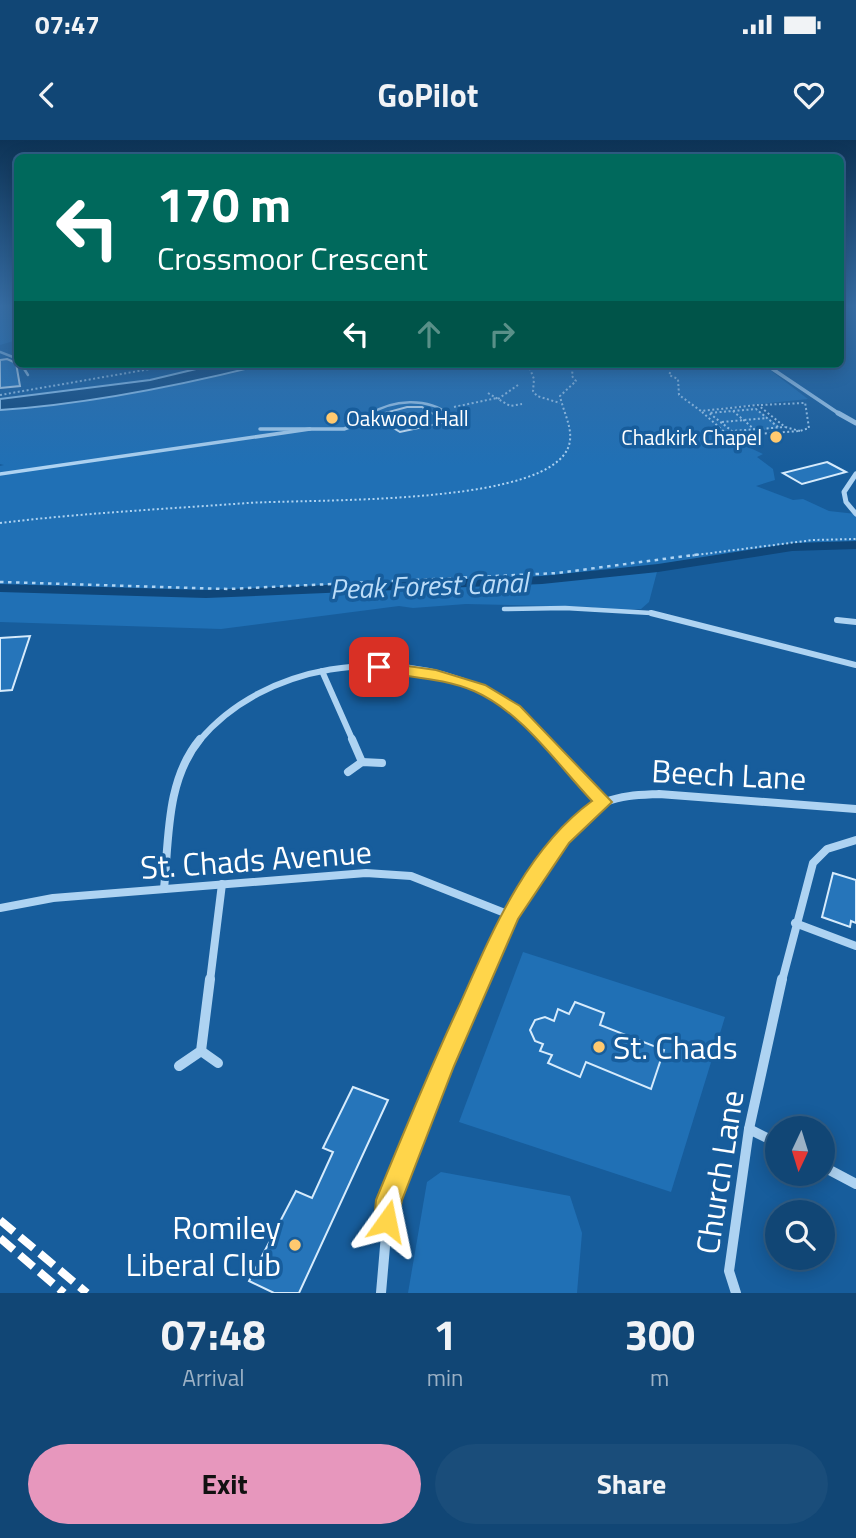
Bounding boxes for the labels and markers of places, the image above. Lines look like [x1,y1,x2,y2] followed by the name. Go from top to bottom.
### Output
[346,402,469,434] place label: Oakwood Hall
[324,410,340,426] marker: Oakwood Hall
[621,421,762,453] place label: Chadkirk Chapel
[768,429,784,445] marker: Chadkirk Chapel
[349,637,409,697] pin
[613,1023,738,1071] place label: St. Chads
[591,1039,607,1055] marker: St. Chads
[126,1203,281,1288] place label: Romiley Liberal Club
[287,1237,303,1253] marker: Romiley Liberal Club

